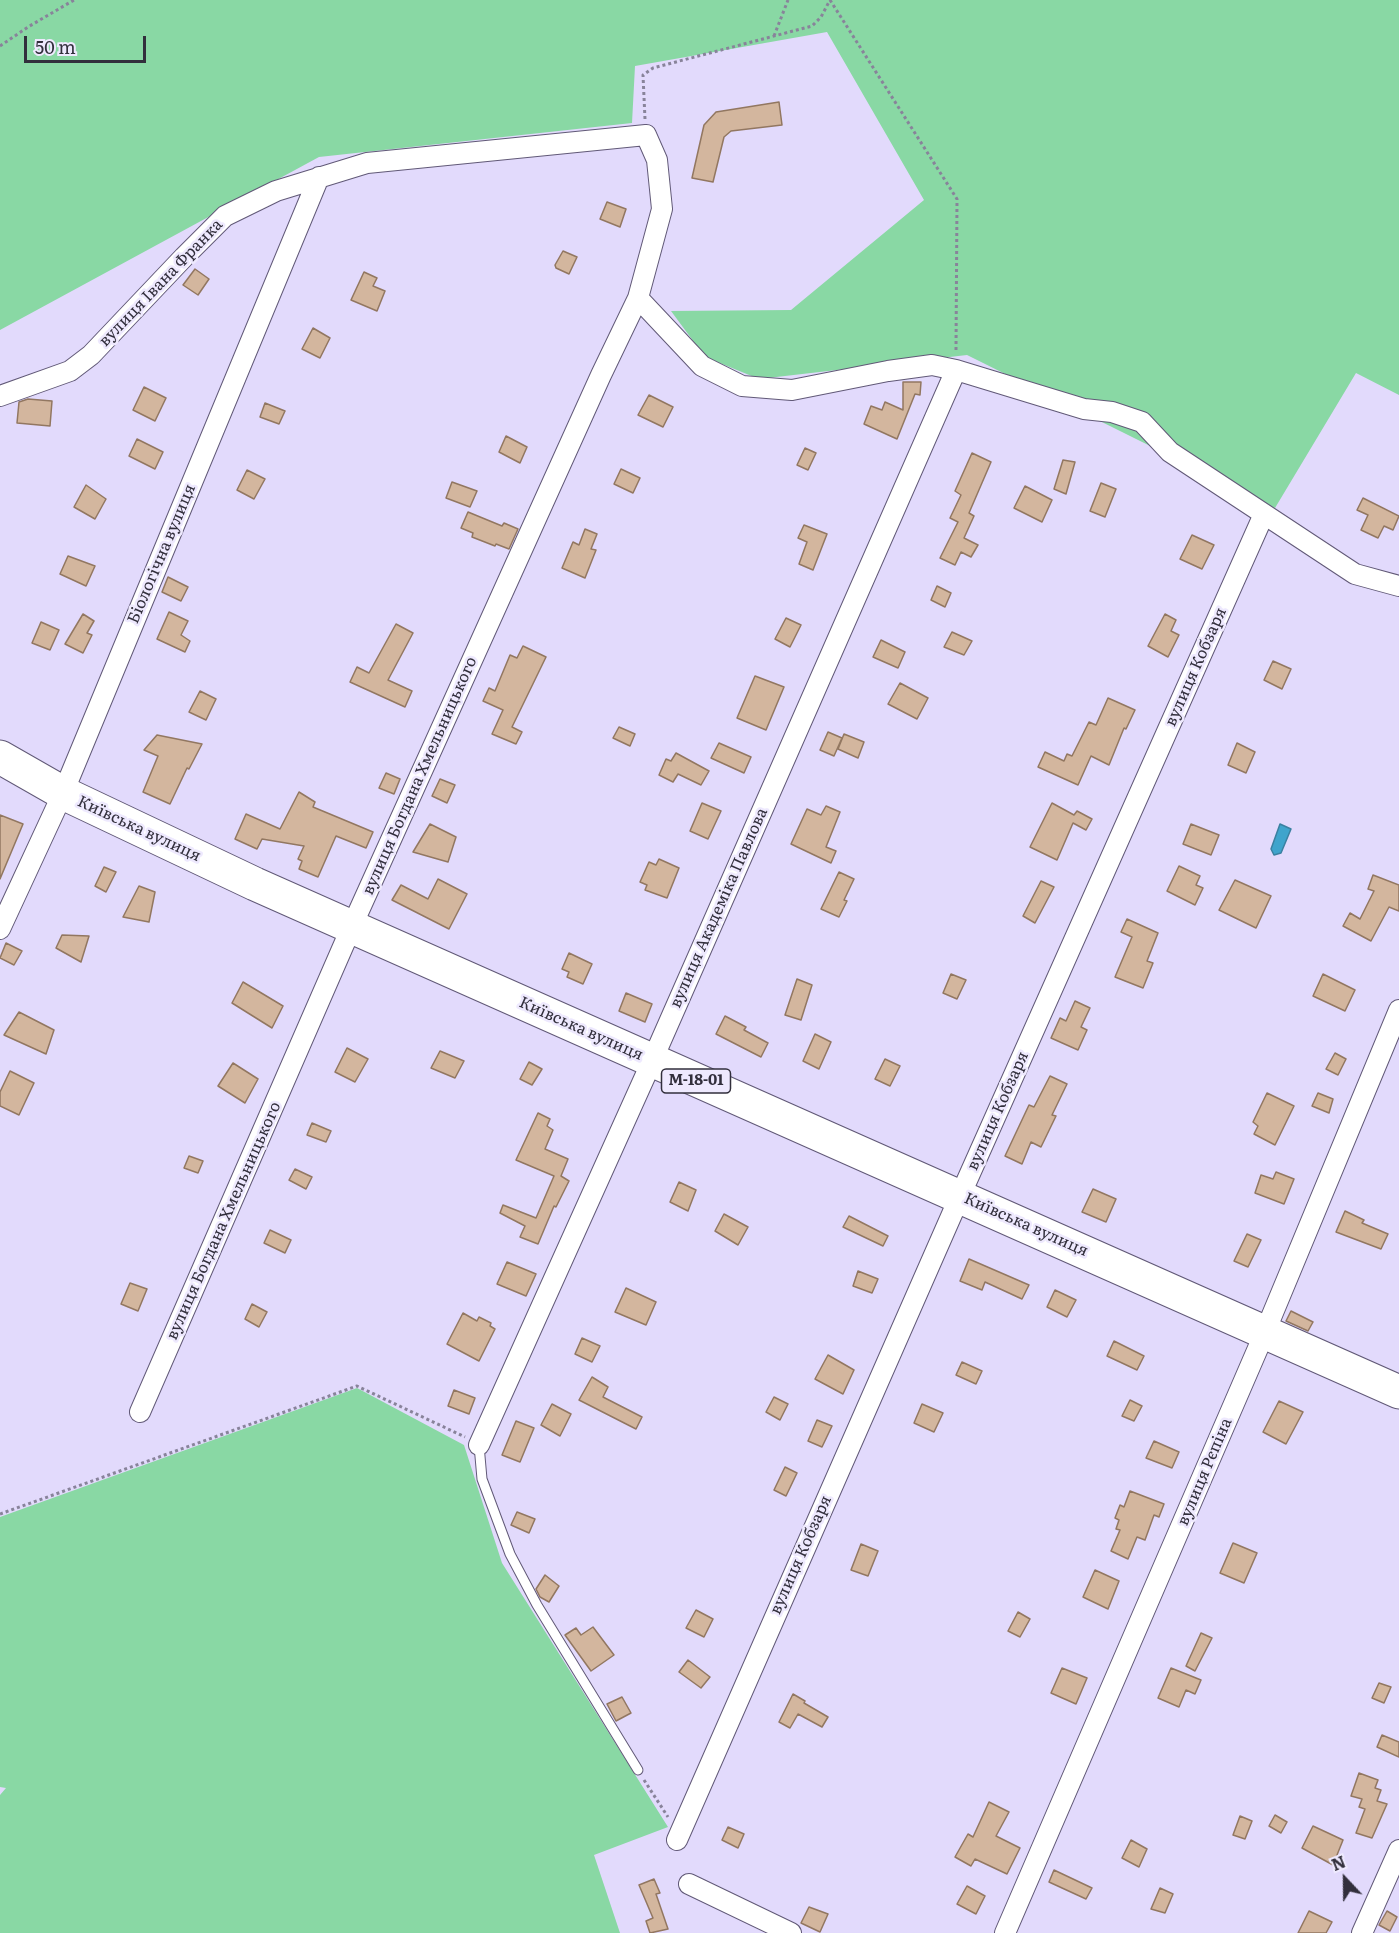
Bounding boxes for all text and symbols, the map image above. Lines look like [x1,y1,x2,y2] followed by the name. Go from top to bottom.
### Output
[27,24,148,62] scale bar
[35,33,76,60] text: 50 m
[95,215,227,351] street label: вулиця Івана Франка
[124,481,200,627] street label: Біологічна вулиця
[1161,605,1231,729] street label: вулиця Кобзаря
[359,654,481,898] street label: вулиця Богдана Хмельницького
[74,792,204,866] street label: Київська вулиця
[666,805,772,1011] street label: вулиця Академіка Павлова
[516,993,646,1065] street label: Київська вулиця
[963,1049,1033,1173] street label: вулиця Кобзаря
[662,1069,730,1093] road number: М-18-01
[163,1099,285,1343] street label: вулиця Богдана Хмельницького
[961,1189,1091,1261] street label: Київська вулиця
[1174,1415,1236,1529] street label: вулиця Рєпіна
[766,1493,836,1617] street label: вулиця Кобзаря
[1315,1849,1375,1909] north arrow
[1328,1849,1349,1876] text: N

